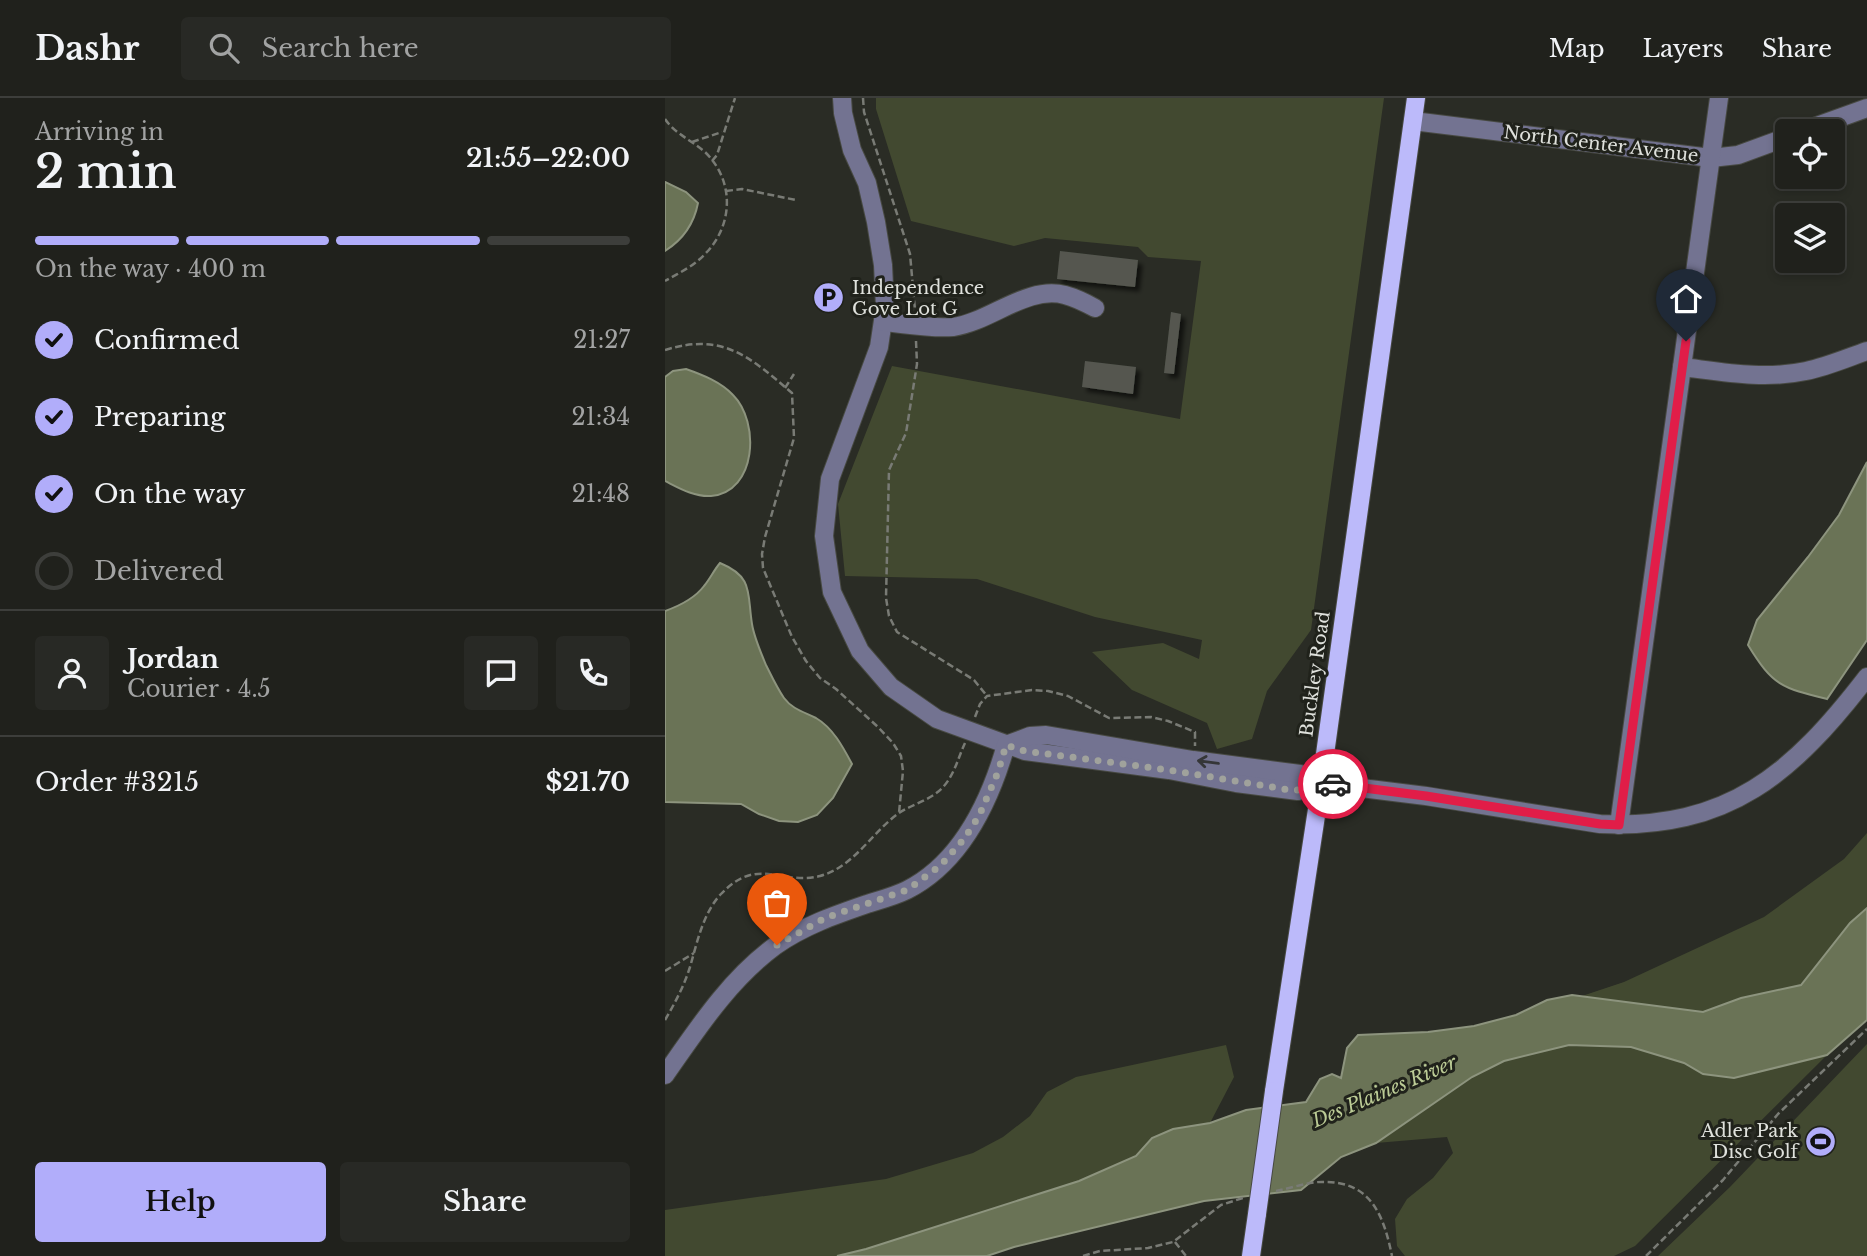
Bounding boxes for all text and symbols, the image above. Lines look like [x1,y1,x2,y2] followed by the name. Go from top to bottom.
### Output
[181,17,671,80] search box
[35,28,139,69] text: Dashr
[205,29,243,67] icon: search
[261,32,419,64] text: Search here
[1549,34,1605,63] text: Map
[1643,34,1724,63] text: Layers
[1762,34,1832,63] text: Share
[35,118,164,146] text: Arriving in
[1775,119,1845,273] map controls
[1775,119,1845,189] button: locate
[1502,121,1700,167] street label: North Center Avenue
[466,142,630,174] text: 21:55–22:00
[35,143,177,200] text: 2 min
[1775,203,1845,273] button: layers
[35,255,266,283] text: On the way · 400 m
[1656,269,1716,341] pin
[852,277,984,320] place label: Independence Gove Lot G
[1667,280,1705,318] icon: home
[812,281,846,315] parking icon: Independence Gove Lot G
[35,321,73,359] icon: check
[94,324,239,356] text: Confirmed
[573,326,630,354] text: 21:27
[35,398,73,436] icon: check
[94,401,226,433] text: Preparing
[571,403,630,431] text: 21:34
[35,475,73,513] icon: check
[94,478,246,510] text: On the way
[572,480,630,508] text: 21:48
[94,555,224,587] text: Delivered
[1295,610,1335,738] street label: Buckley Road
[35,636,109,710] button: person
[464,636,538,710] button: chat
[556,636,630,710] button: phone
[127,643,219,675] text: Jordan
[127,675,271,703] text: Courier · 4.5
[1298,749,1368,819] courier
[1197,755,1220,768] one-way arrow
[1314,765,1352,803] icon: car
[35,766,199,798] text: Order #3215
[546,766,630,798] text: $21.70
[747,873,807,945] pin
[758,884,796,922] icon: bag
[1307,1050,1461,1133] water label: Des Plaines River
[1700,1120,1801,1163] place label: Adler Park Disc Golf
[1804,1124,1838,1158] sports icon: Adler Park Disc Golf
[35,1162,326,1242] button: Help
[340,1162,630,1242] button: Share

